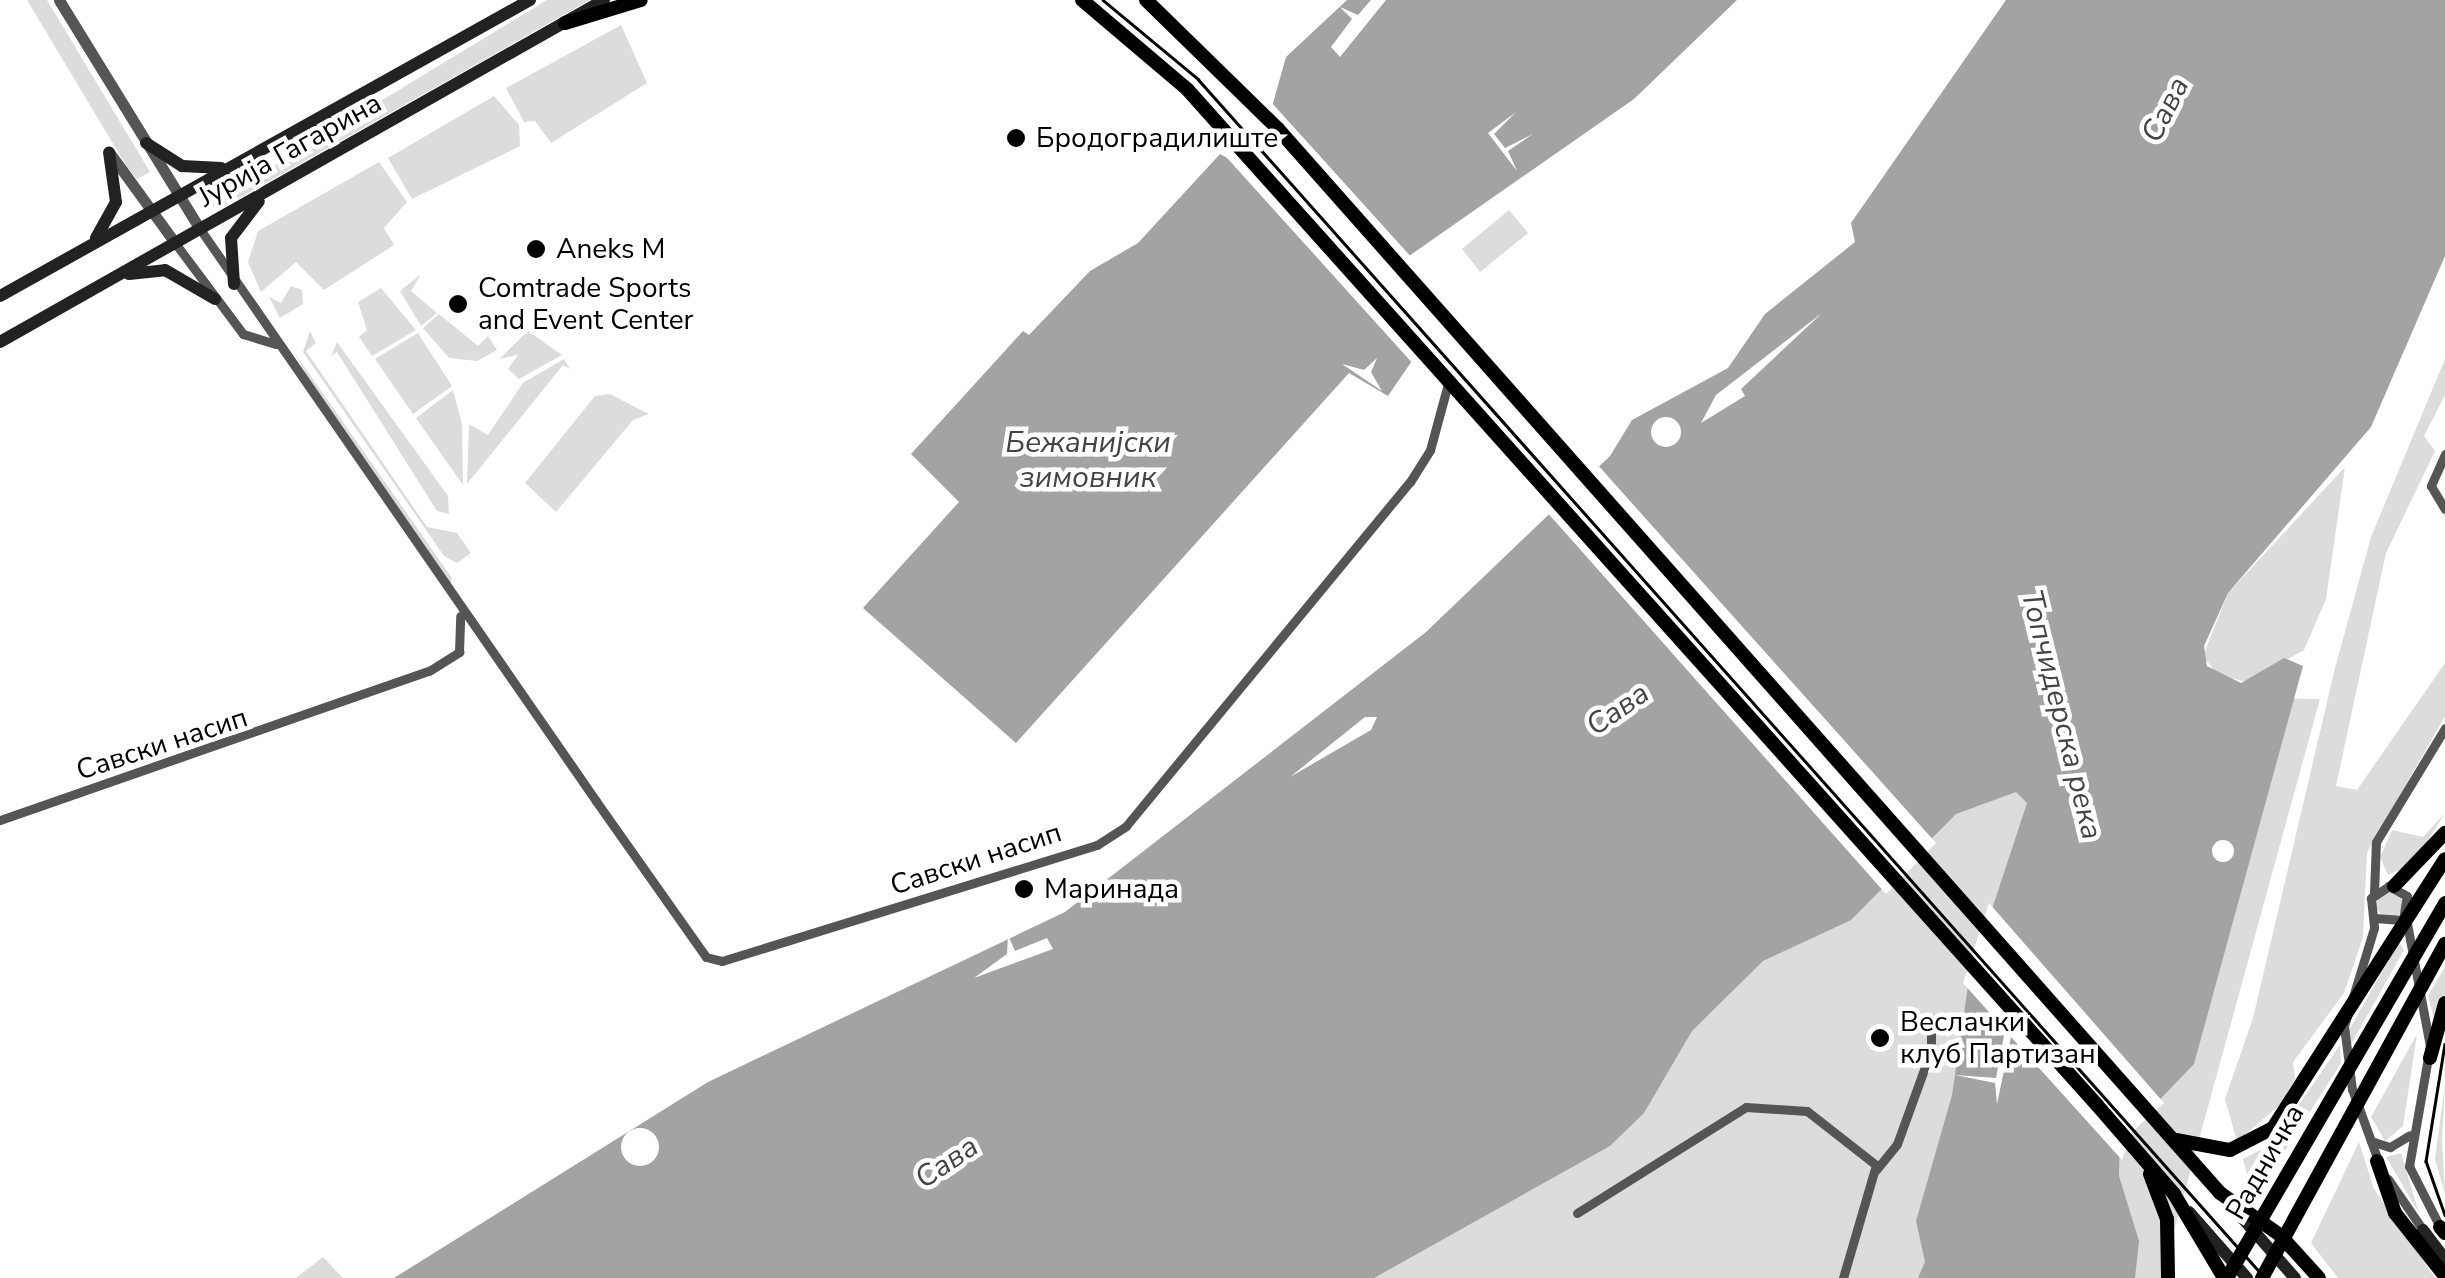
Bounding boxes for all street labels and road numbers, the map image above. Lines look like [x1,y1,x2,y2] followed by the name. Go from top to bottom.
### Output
[193,86,387,214] street label: Јурија Гагарина
[72,701,252,787] street label: Савски насип
[886,816,1066,902] street label: Савски насип
[2219,1099,2311,1225] street label: Радничка

